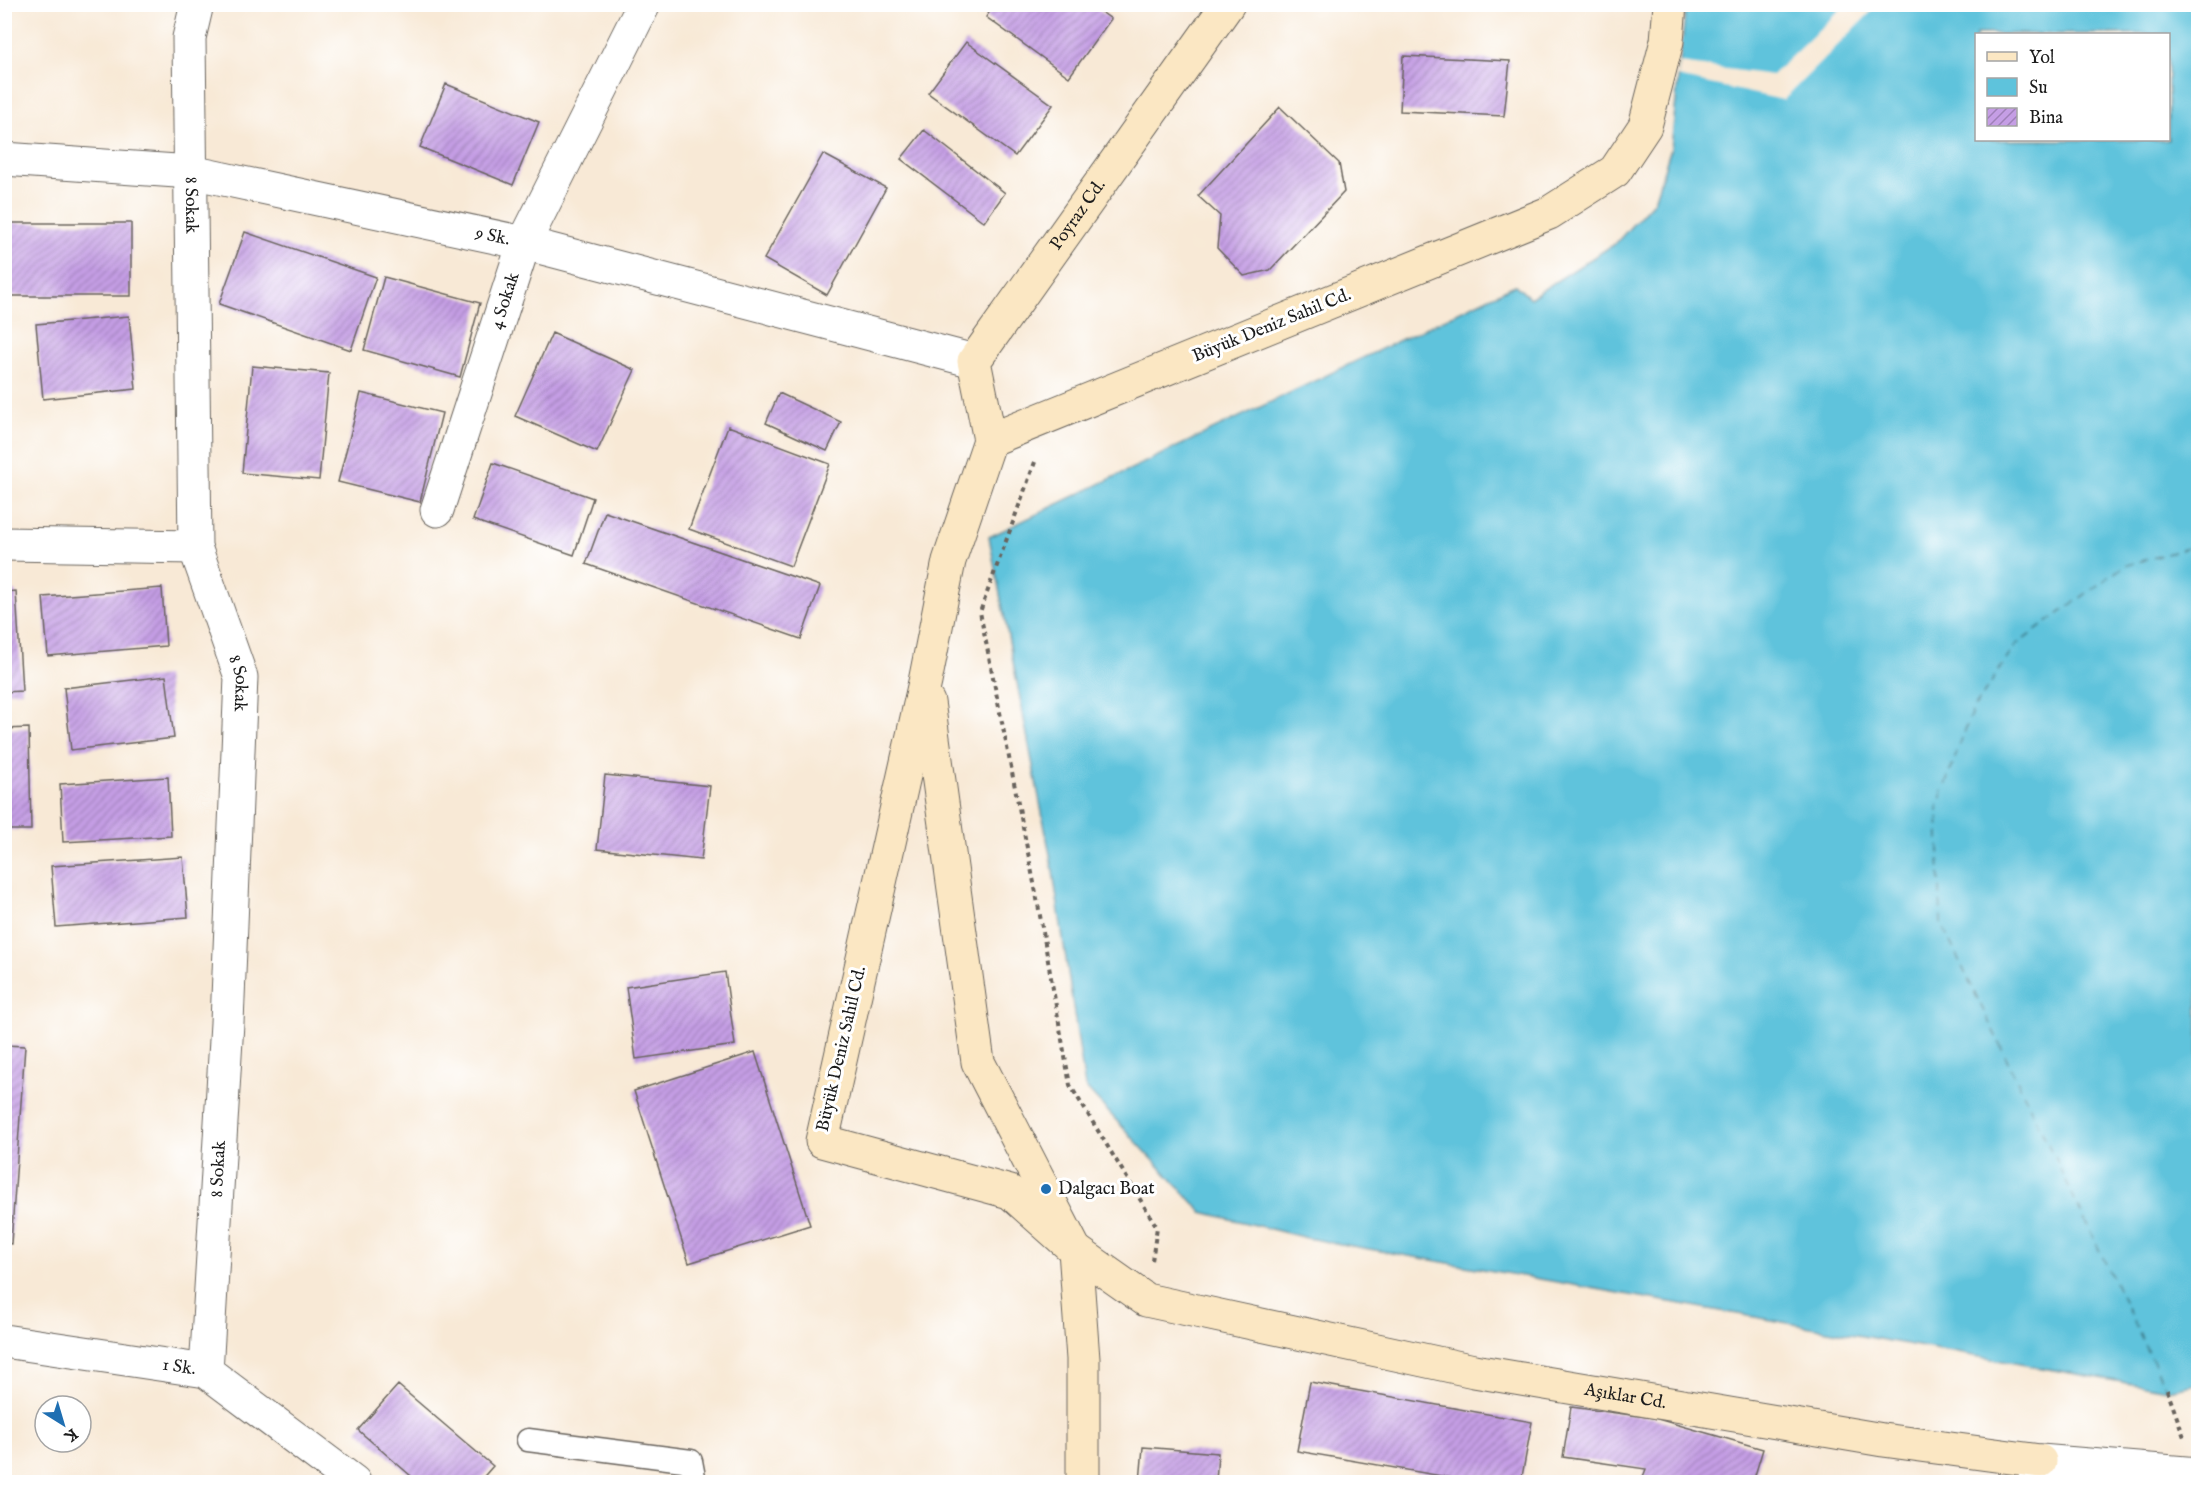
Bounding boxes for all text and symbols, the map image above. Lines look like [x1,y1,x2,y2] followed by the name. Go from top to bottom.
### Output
[1975,33,2170,141] legend
[2029,47,2055,70] text: Yol
[2029,77,2048,100] text: Su
[2029,107,2063,130] text: Bina
[1045,175,1111,255] street label: Poyraz Cd.
[179,176,203,234] street label: 8 Sokak
[472,221,512,251] street label: 9 Sk.
[485,269,525,332] street label: 4 Sokak
[1189,284,1355,368] street label: Büyük Deniz Sahil Cd.
[223,652,253,712] street label: 8 Sokak
[812,964,872,1134] street label: Büyük Deniz Sahil Cd.
[206,1140,232,1198] street label: 8 Sokak
[1058,1178,1155,1201] place label: Dalgacı Boat
[1039,1182,1053,1196] marker: Dalgacı Boat
[161,1353,197,1381] street label: 1 Sk.
[1582,1378,1668,1415] street label: Aşıklar Cd.
[33,1394,93,1454] north arrow
[59,1423,81,1447] text: K

